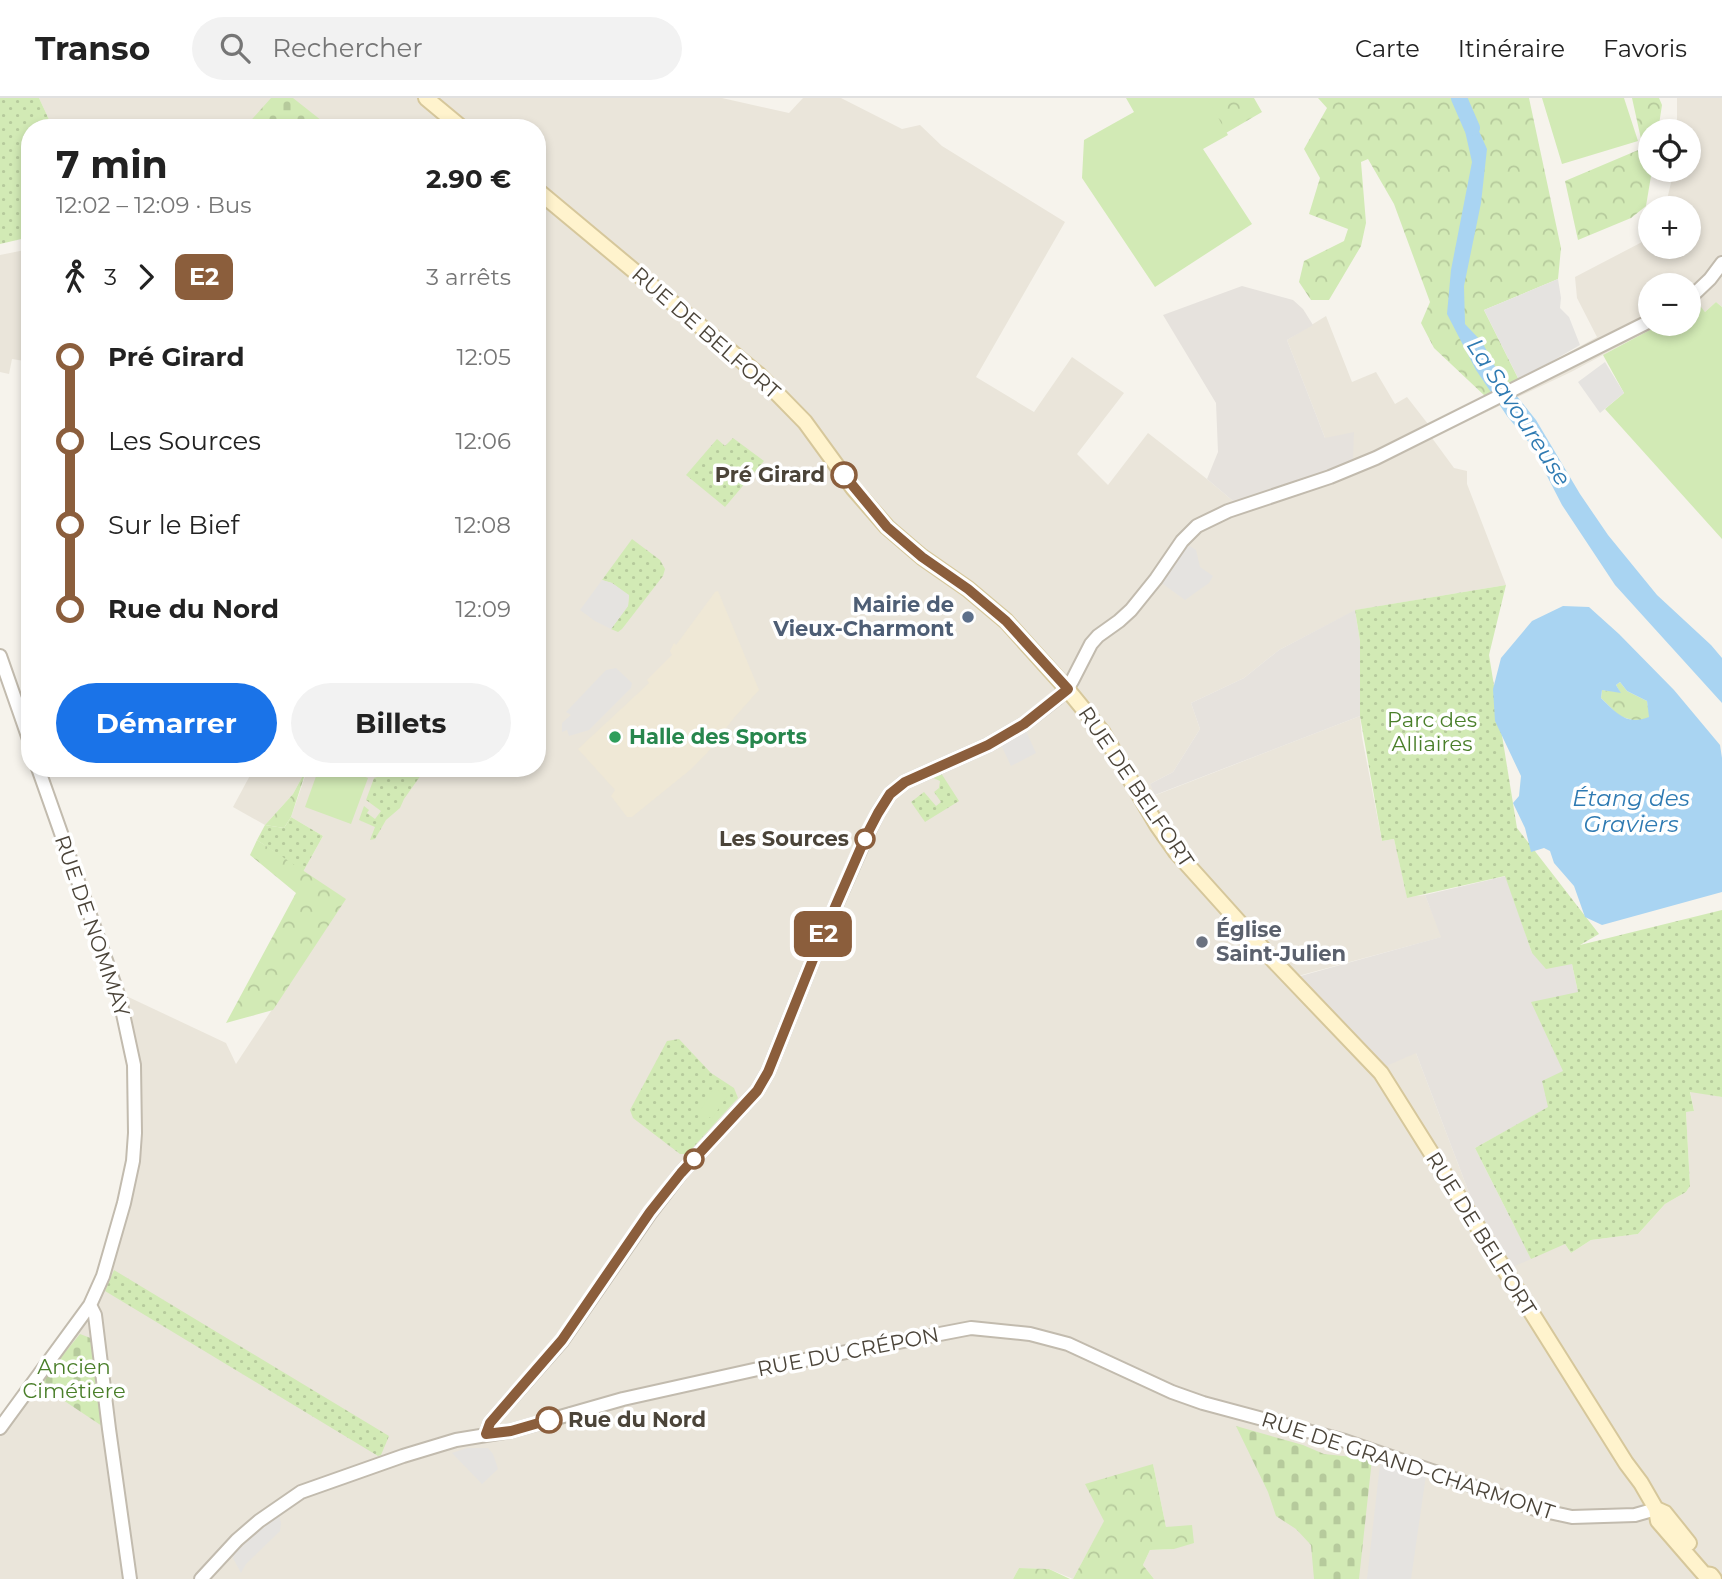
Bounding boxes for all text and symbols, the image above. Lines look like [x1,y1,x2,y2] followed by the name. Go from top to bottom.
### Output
[192,17,682,80] search box
[35,28,150,68] text: Transo
[216,29,254,67] icon: search
[272,32,423,64] text: Rechercher
[1355,34,1420,63] text: Carte
[1458,34,1565,63] text: Itinéraire
[1603,34,1687,63] text: Favoris
[1638,119,1701,336] map controls
[1638,119,1701,182] button: locate
[56,141,168,188] text: 7 min
[426,163,511,195] text: 2.90 €
[56,191,251,219] text: 12:02 – 12:09 · Bus
[1638,196,1701,259] button: +
[56,258,94,296] icon: walk
[127,258,165,296] icon: forward
[627,261,786,404] street label: RUE DE BELFORT
[189,262,219,291] text: E2
[104,263,117,291] text: 3
[426,263,511,291] text: 3 arrêts
[1638,273,1701,336] button: −
[1461,333,1577,491] water label: La Savoureuse
[108,341,245,373] text: Pré Girard
[457,343,511,371] text: 12:05
[108,425,261,457] text: Les Sources
[456,427,511,455] text: 12:06
[715,462,825,487] place label: Pré Girard
[831,462,857,488] marker: Pré Girard
[108,509,239,541] text: Sur le Bief
[455,511,511,539] text: 12:08
[772,592,954,641] place label: Mairie de Vieux-Charmont
[108,593,279,625] text: Rue du Nord
[456,595,511,623] text: 12:09
[960,609,976,625] marker: Mairie de Vieux-Charmont
[56,683,277,763] button: Démarrer
[291,683,511,763] button: Billets
[1073,702,1199,872] street label: RUE DE BELFORT
[1387,707,1477,756] park label: Parc des Alliaires
[629,724,807,749] place label: Halle des Sports
[607,729,623,745] marker: Halle des Sports
[1572,784,1690,838] water label: Étang des Graviers
[719,826,849,851] place label: Les Sources
[855,829,875,849] marker: Les Sources
[50,832,136,1021] street label: RUE DE NOMMAY
[792,911,854,957] line badge: E2
[1216,917,1346,966] place label: Église Saint-Julien
[808,919,838,948] text: E2
[1194,934,1210,950] marker: Église Saint-Julien
[1421,1147,1542,1320] street label: RUE DE BELFORT
[684,1149,704,1169] unlabelled marker
[755,1322,941,1381] street label: RUE DU CRÉPON
[22,1354,126,1403] park label: Ancien Cimétiere
[1259,1406,1558,1525] street label: RUE DE GRAND-CHARMONT
[536,1407,562,1433] marker: Rue du Nord
[568,1407,706,1432] place label: Rue du Nord

